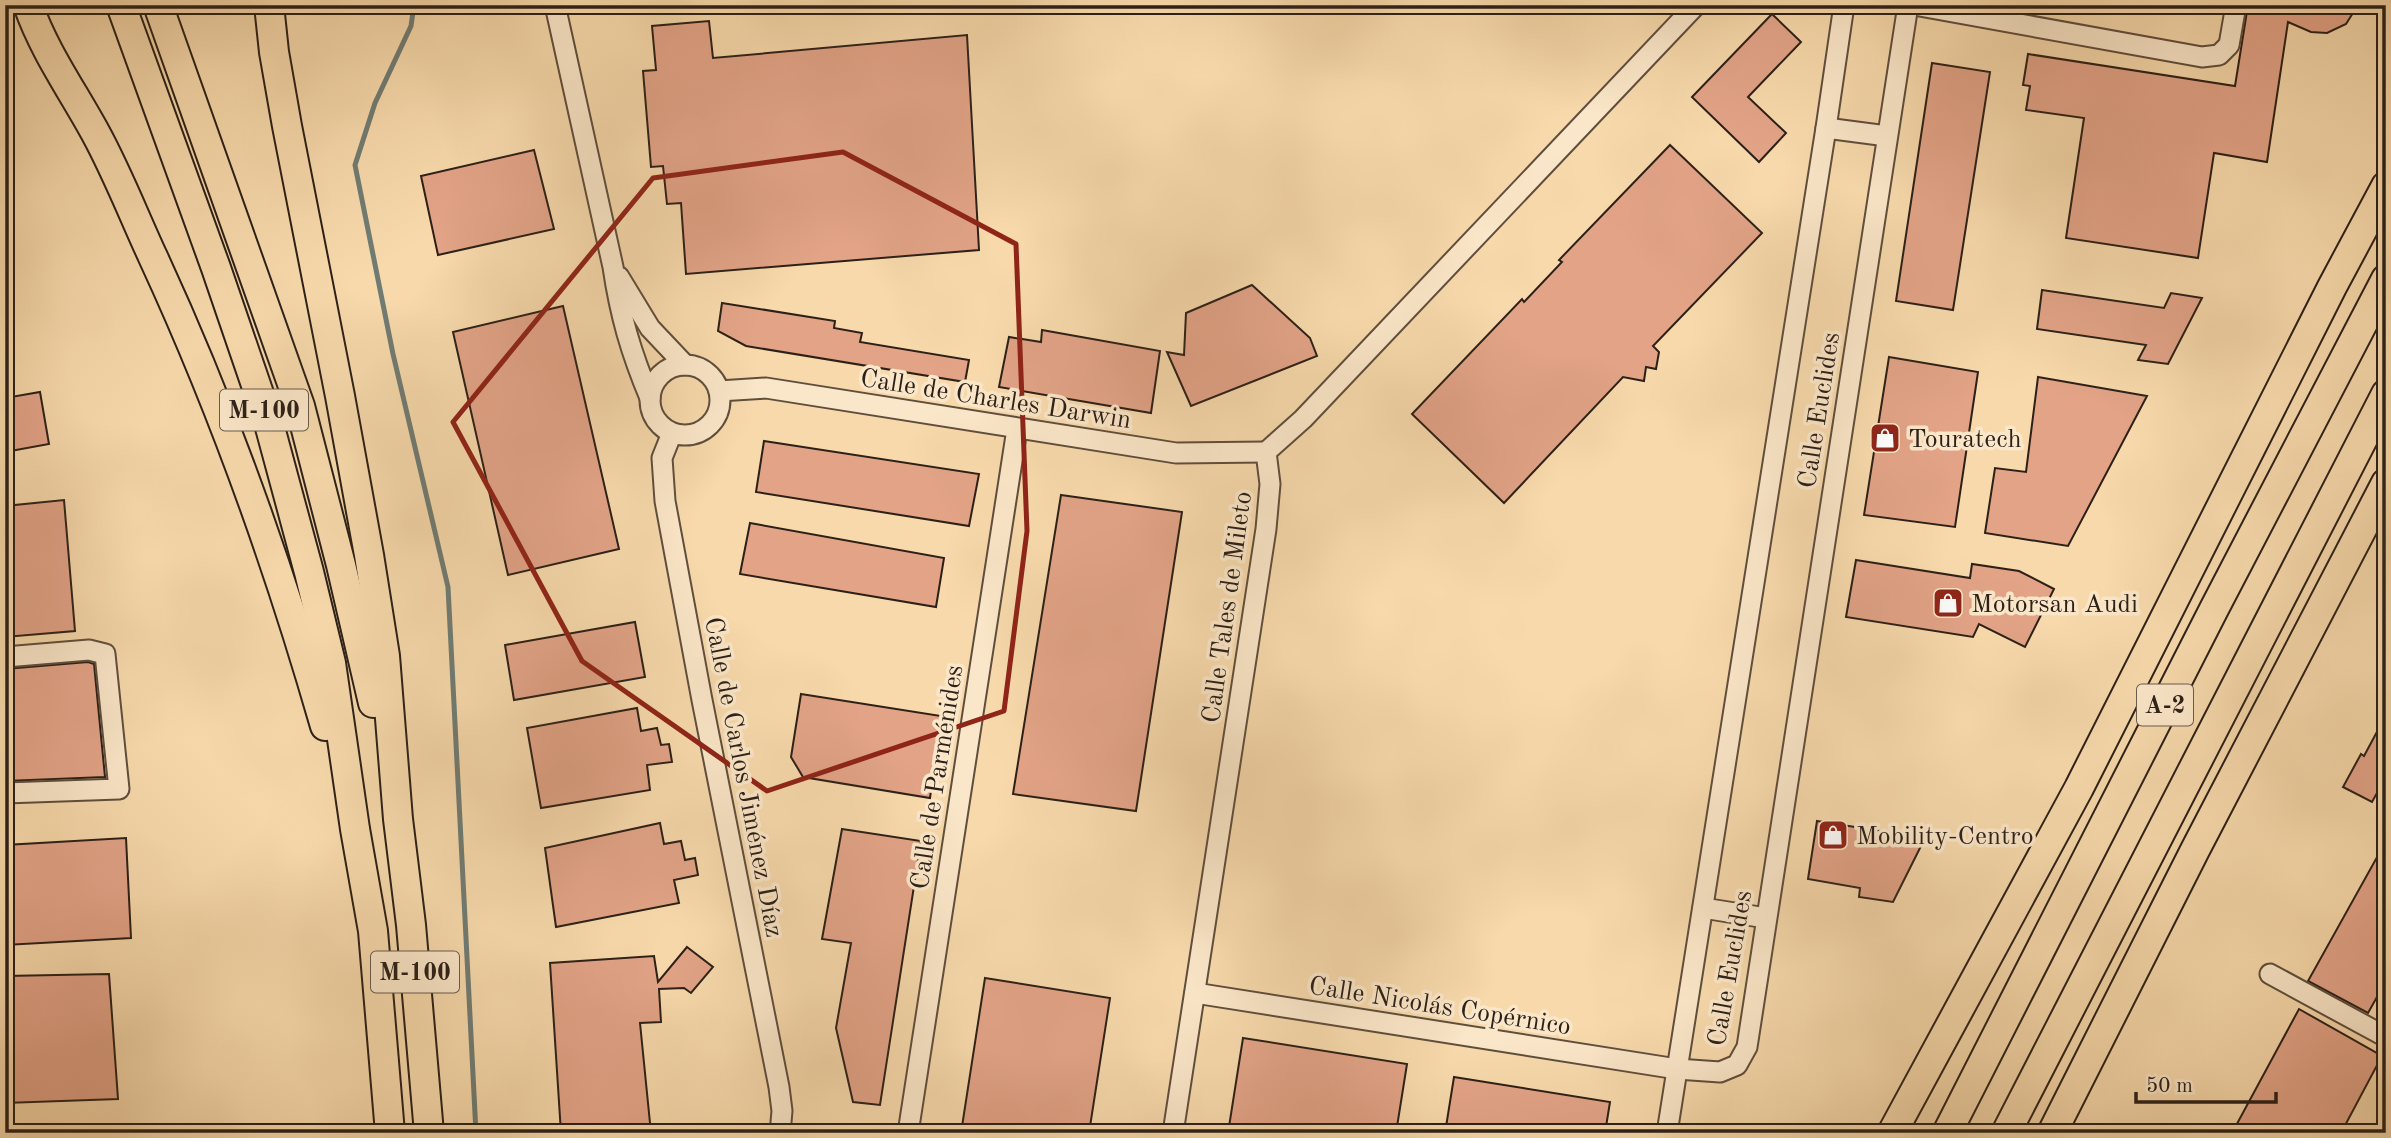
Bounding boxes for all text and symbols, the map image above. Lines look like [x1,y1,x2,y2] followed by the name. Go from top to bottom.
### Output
[1795,330,1845,490] street label: Calle Euclides
[858,366,1133,434] street label: Calle de Charles Darwin
[220,390,308,430] road number: M-100
[1868,421,1902,455] shop icon: Touratech
[1908,427,2022,453] place label: Touratech
[1199,490,1257,725] street label: Calle Tales de Mileto
[1931,586,1965,620] shop icon: Motorsan Audi
[1971,592,2138,618] place label: Motorsan Audi
[699,615,787,940] street label: Calle de Carlos Jiménez Díaz
[907,663,969,891] street label: Calle de Parménides
[2137,684,2193,726] road number: A-2
[1816,818,1850,852] shop icon: Mobility-Centro
[1856,824,2034,850] place label: Mobility-Centro
[1704,889,1757,1048] street label: Calle Euclides
[371,952,459,992] road number: M-100
[1307,973,1573,1041] street label: Calle Nicolás Copérnico
[2136,1061,2276,1105] scale bar
[2146,1076,2193,1097] text: 50 m

